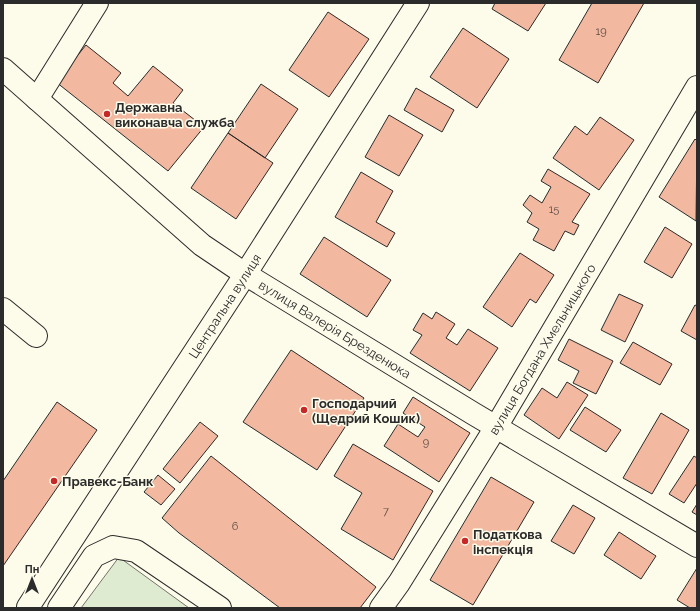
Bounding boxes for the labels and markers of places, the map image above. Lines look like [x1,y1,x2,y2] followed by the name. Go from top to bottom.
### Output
[115,100,235,130] place label: Державна виконавча служба
[102,109,112,119] marker: Державна виконавча служба
[312,396,420,426] place label: Господарчий (Щедрий Кошик)
[299,405,309,415] marker: Господарчий (Щедрий Кошик)
[62,474,154,489] place label: Правекс-Банк
[49,476,59,486] marker: Правекс-Банк
[473,527,543,557] place label: Податкова інспекція
[460,536,470,546] marker: Податкова інспекція

